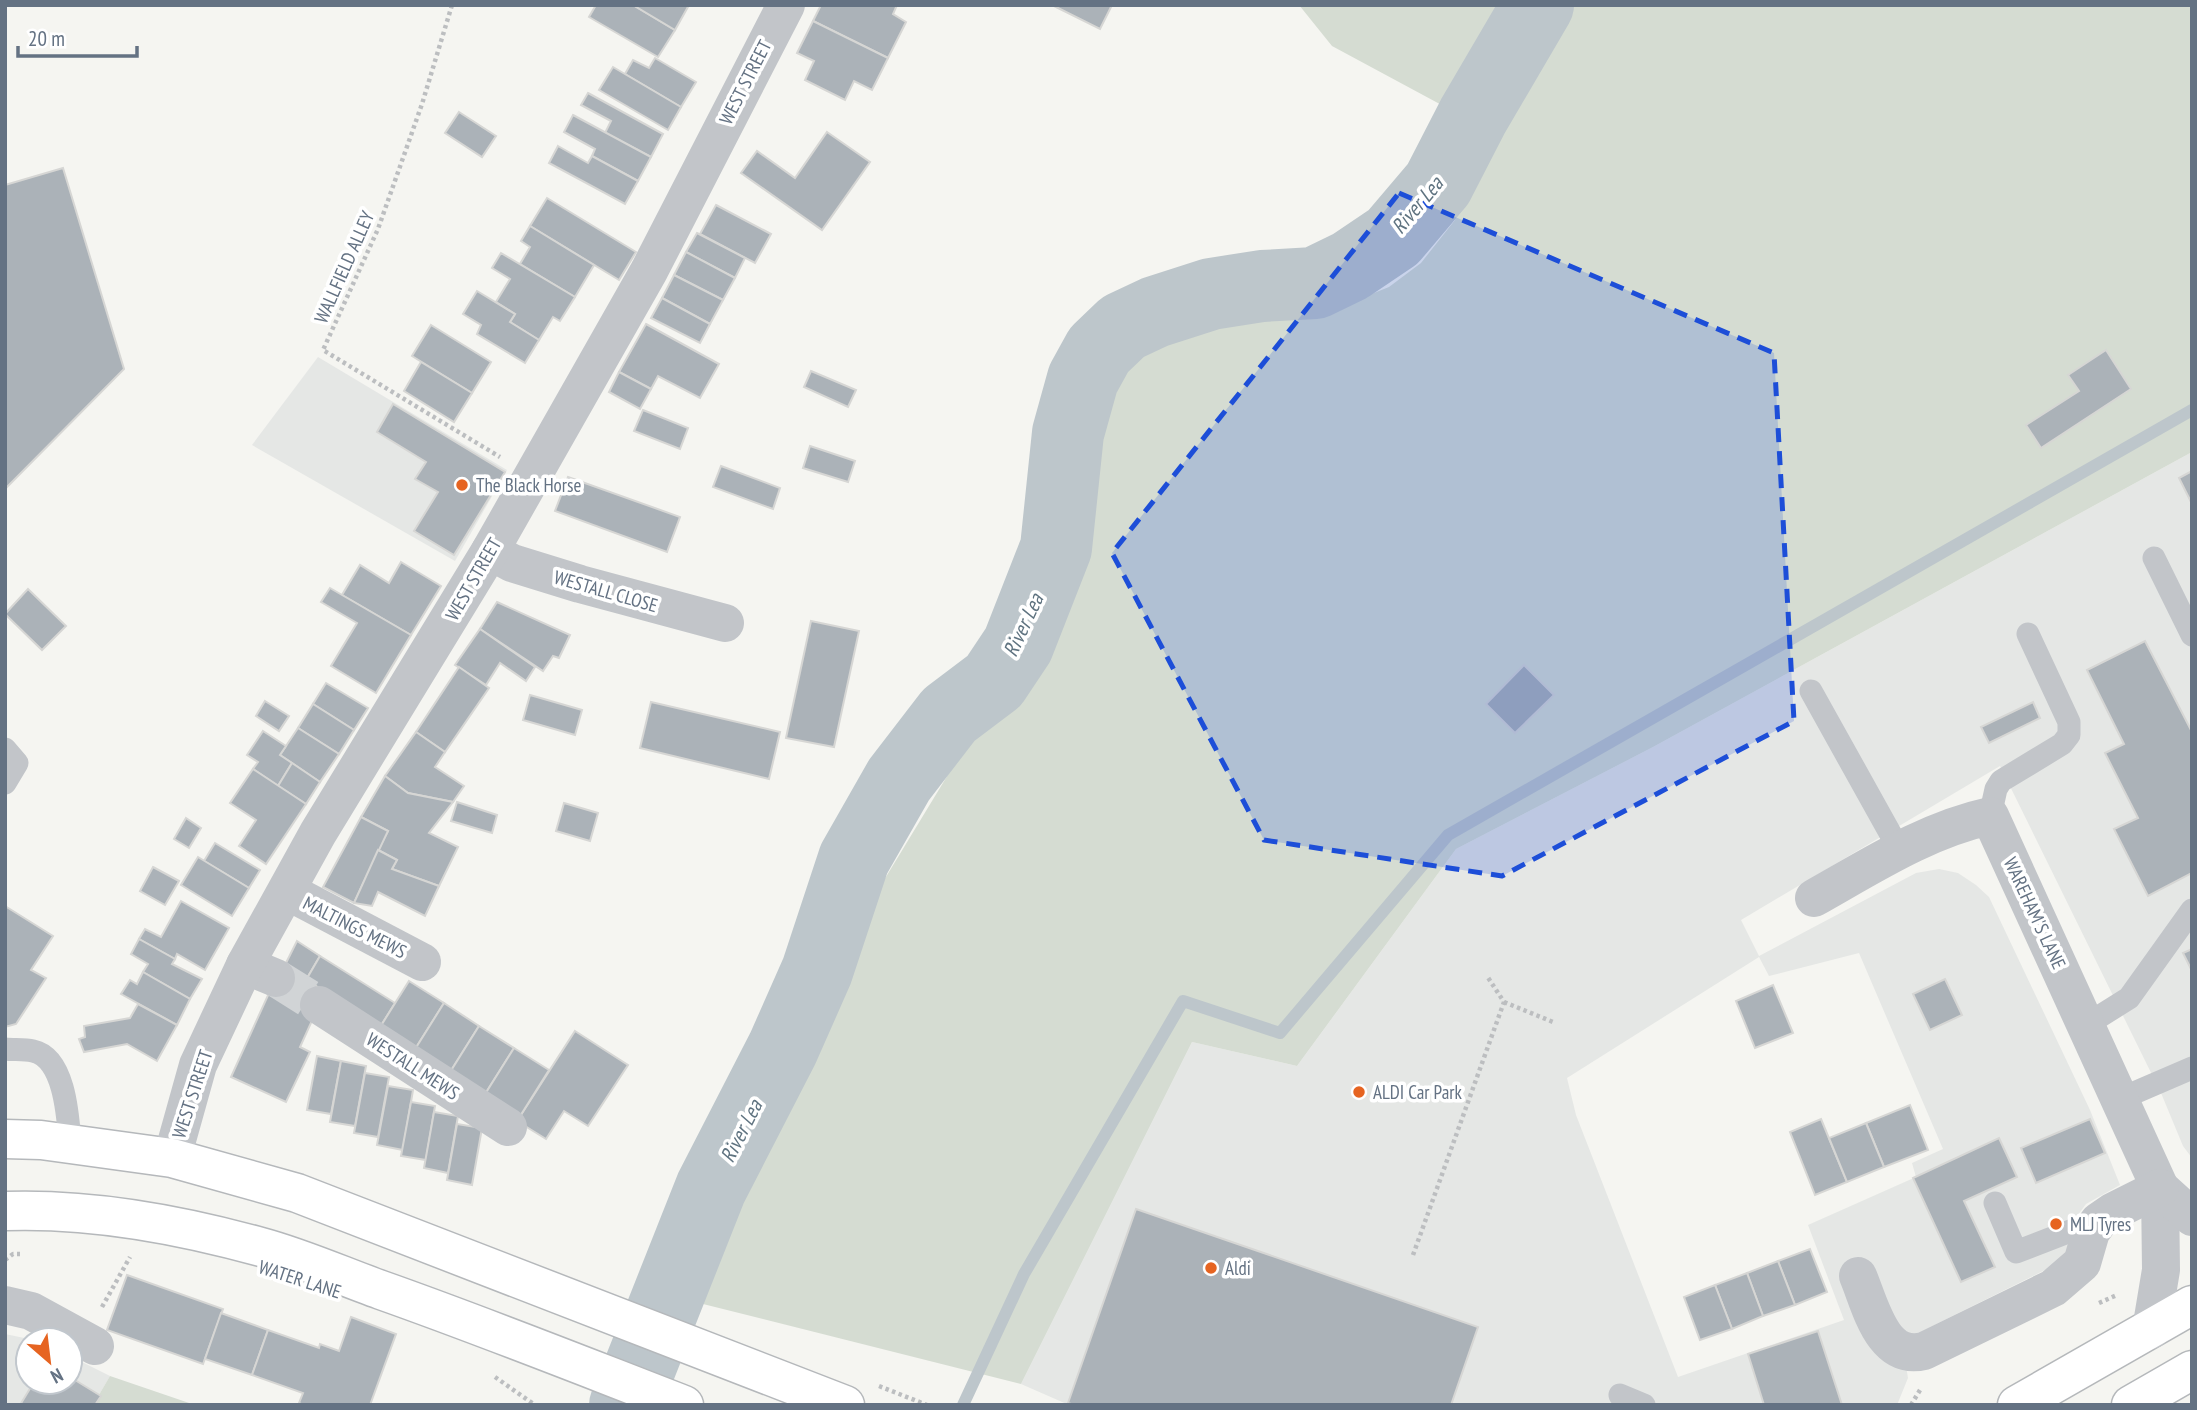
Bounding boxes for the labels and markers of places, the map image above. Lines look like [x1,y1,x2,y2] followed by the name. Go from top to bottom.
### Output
[476,473,581,497] place label: The Black Horse
[454,477,470,493] marker: The Black Horse
[1373,1080,1462,1104] place label: ALDI Car Park
[1351,1084,1367,1100] marker: ALDI Car Park
[2070,1212,2131,1236] place label: MLJ Tyres
[2048,1216,2064,1232] marker: MLJ Tyres
[1225,1256,1251,1280] place label: Aldi
[1203,1260,1219,1276] marker: Aldi

